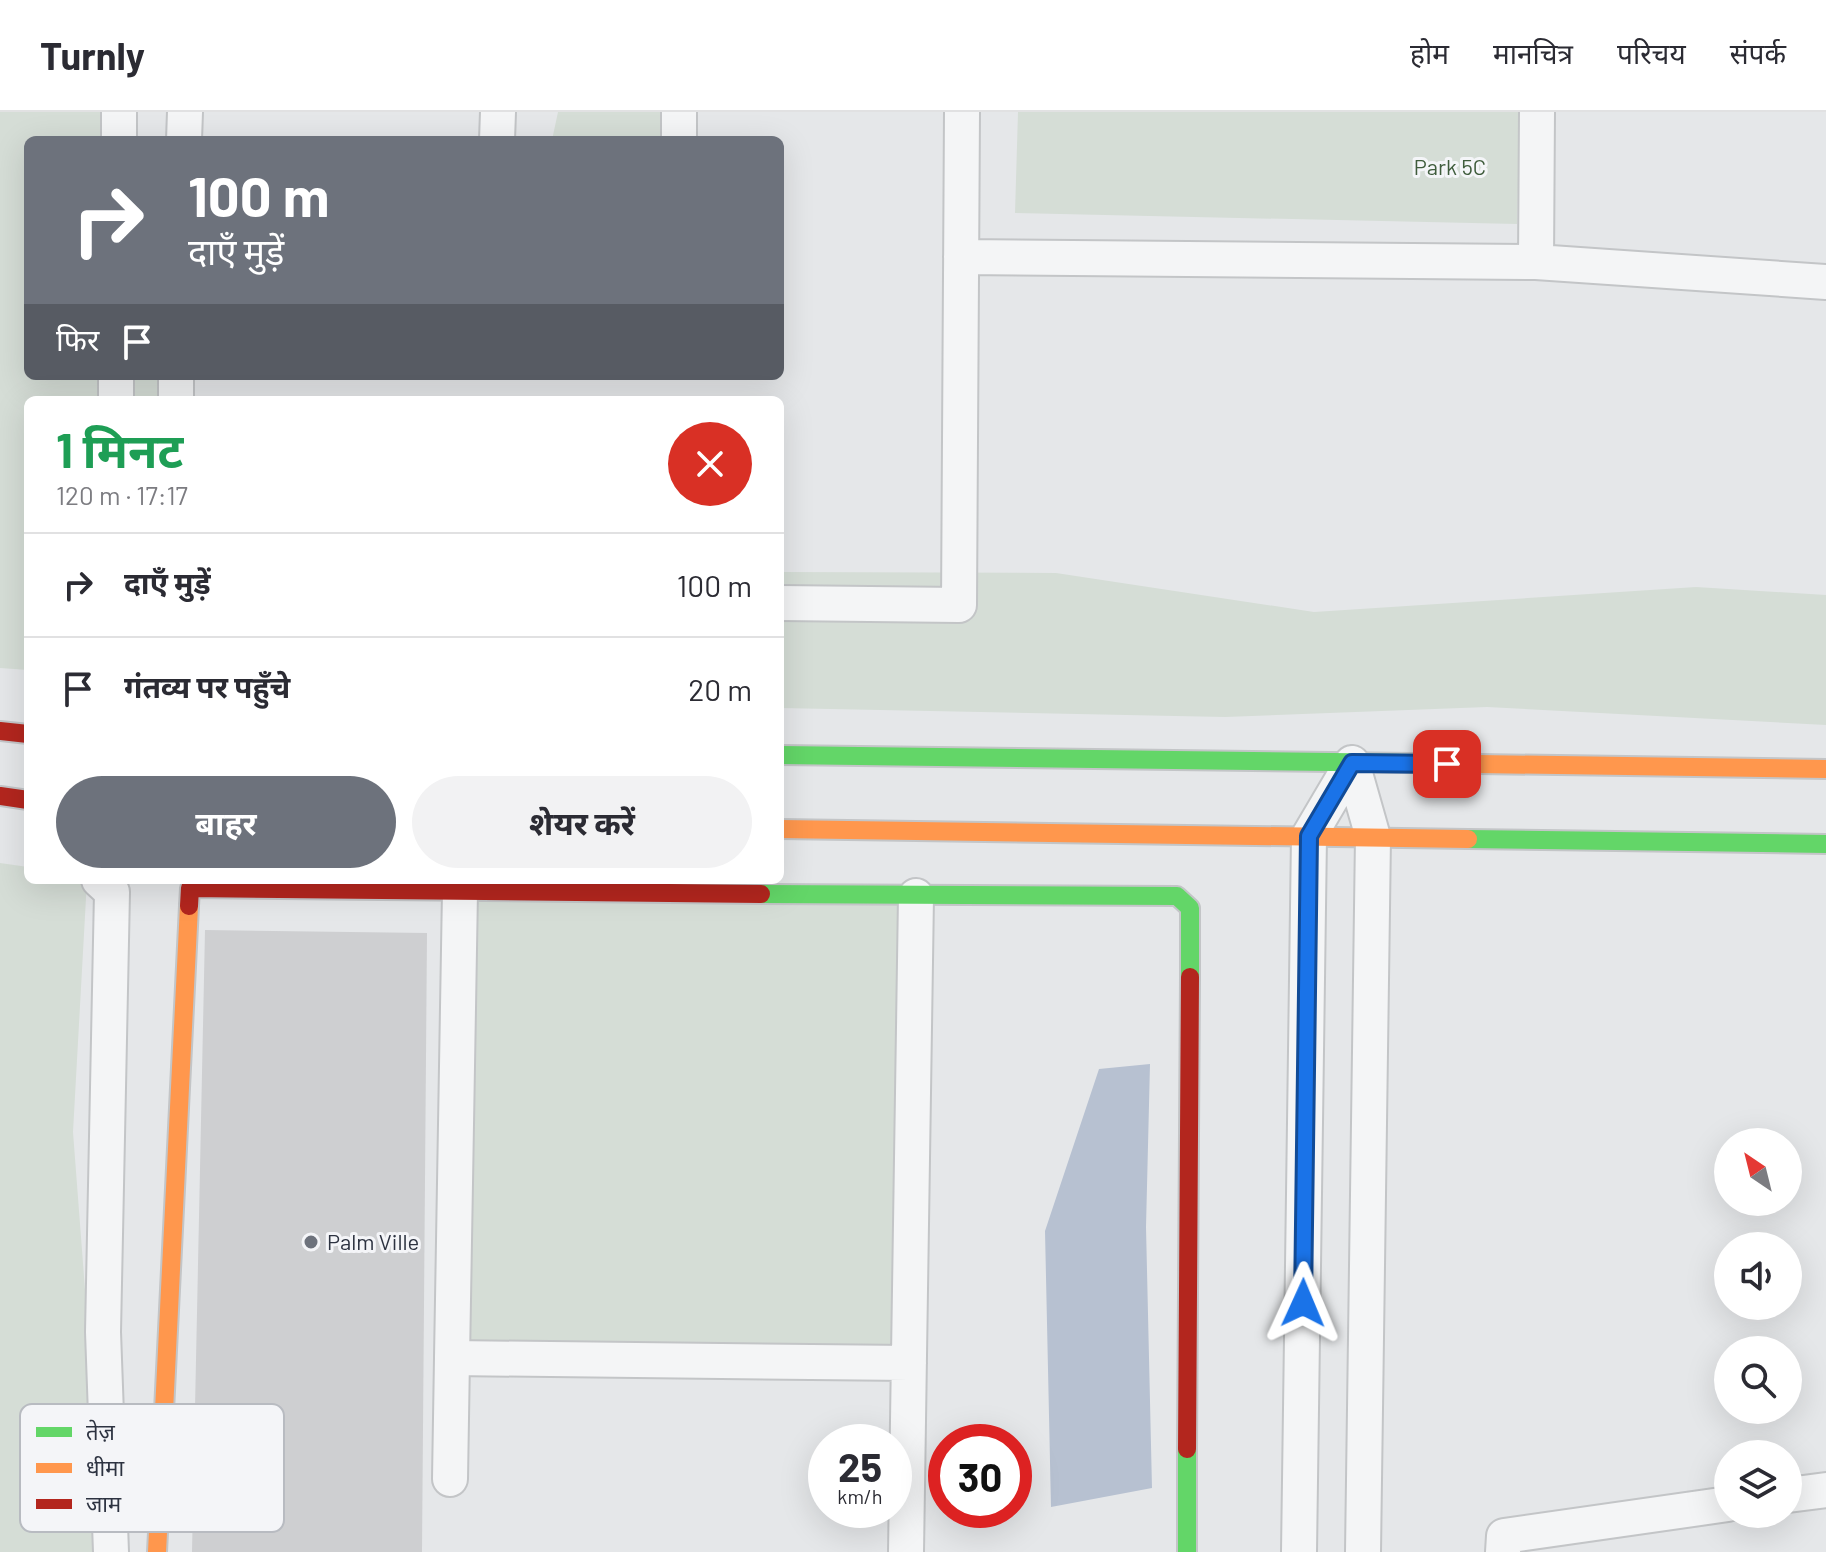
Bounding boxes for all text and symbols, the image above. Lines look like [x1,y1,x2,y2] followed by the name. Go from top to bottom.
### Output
[40,32,145,78] text: Turnly
[1410,36,1449,70] text: होम
[1493,36,1573,70] text: मानचित्र
[1617,36,1686,70] text: परिचय
[1730,36,1786,70] text: संपर्क
[1414,153,1486,179] park label: Park 5C
[188,161,330,228] text: 100 m
[56,168,160,272] icon: right
[188,229,284,272] text: दाएँ मुड़ें
[115,320,159,364] icon: arrive
[56,321,99,357] text: फिर
[56,420,183,478] text: 1 मिनट
[668,422,752,506] button: close
[56,479,188,510] text: 120 m · 17:17
[56,563,100,607] icon: right
[124,564,211,600] text: दाएँ मुड़ें
[677,567,752,603] text: 100 m
[56,667,100,711] icon: arrive
[124,668,290,704] text: गंतव्य पर पहुँचे
[688,671,752,707] text: 20 m
[1413,730,1481,798] pin
[1425,742,1469,786] icon: arrive
[56,776,396,868] button: बाहर
[412,776,752,868] button: शेयर करें
[1714,1128,1802,1216] north arrow
[1714,1128,1802,1528] map controls
[327,1228,419,1254] place label: Palm Ville
[1714,1232,1802,1320] button: sound
[302,1233,320,1251] marker: Palm Ville
[1261,1261,1345,1345] position arrow
[1714,1336,1802,1424] button: search
[20,1404,284,1532] legend
[86,1418,116,1444] text: तेज़
[928,1424,1032,1528] speed limit sign: 30
[1714,1440,1802,1528] button: layers
[838,1442,882,1490] text: 25
[86,1454,124,1480] text: धीमा
[837,1484,883,1508] text: km/h
[86,1490,122,1516] text: जाम

